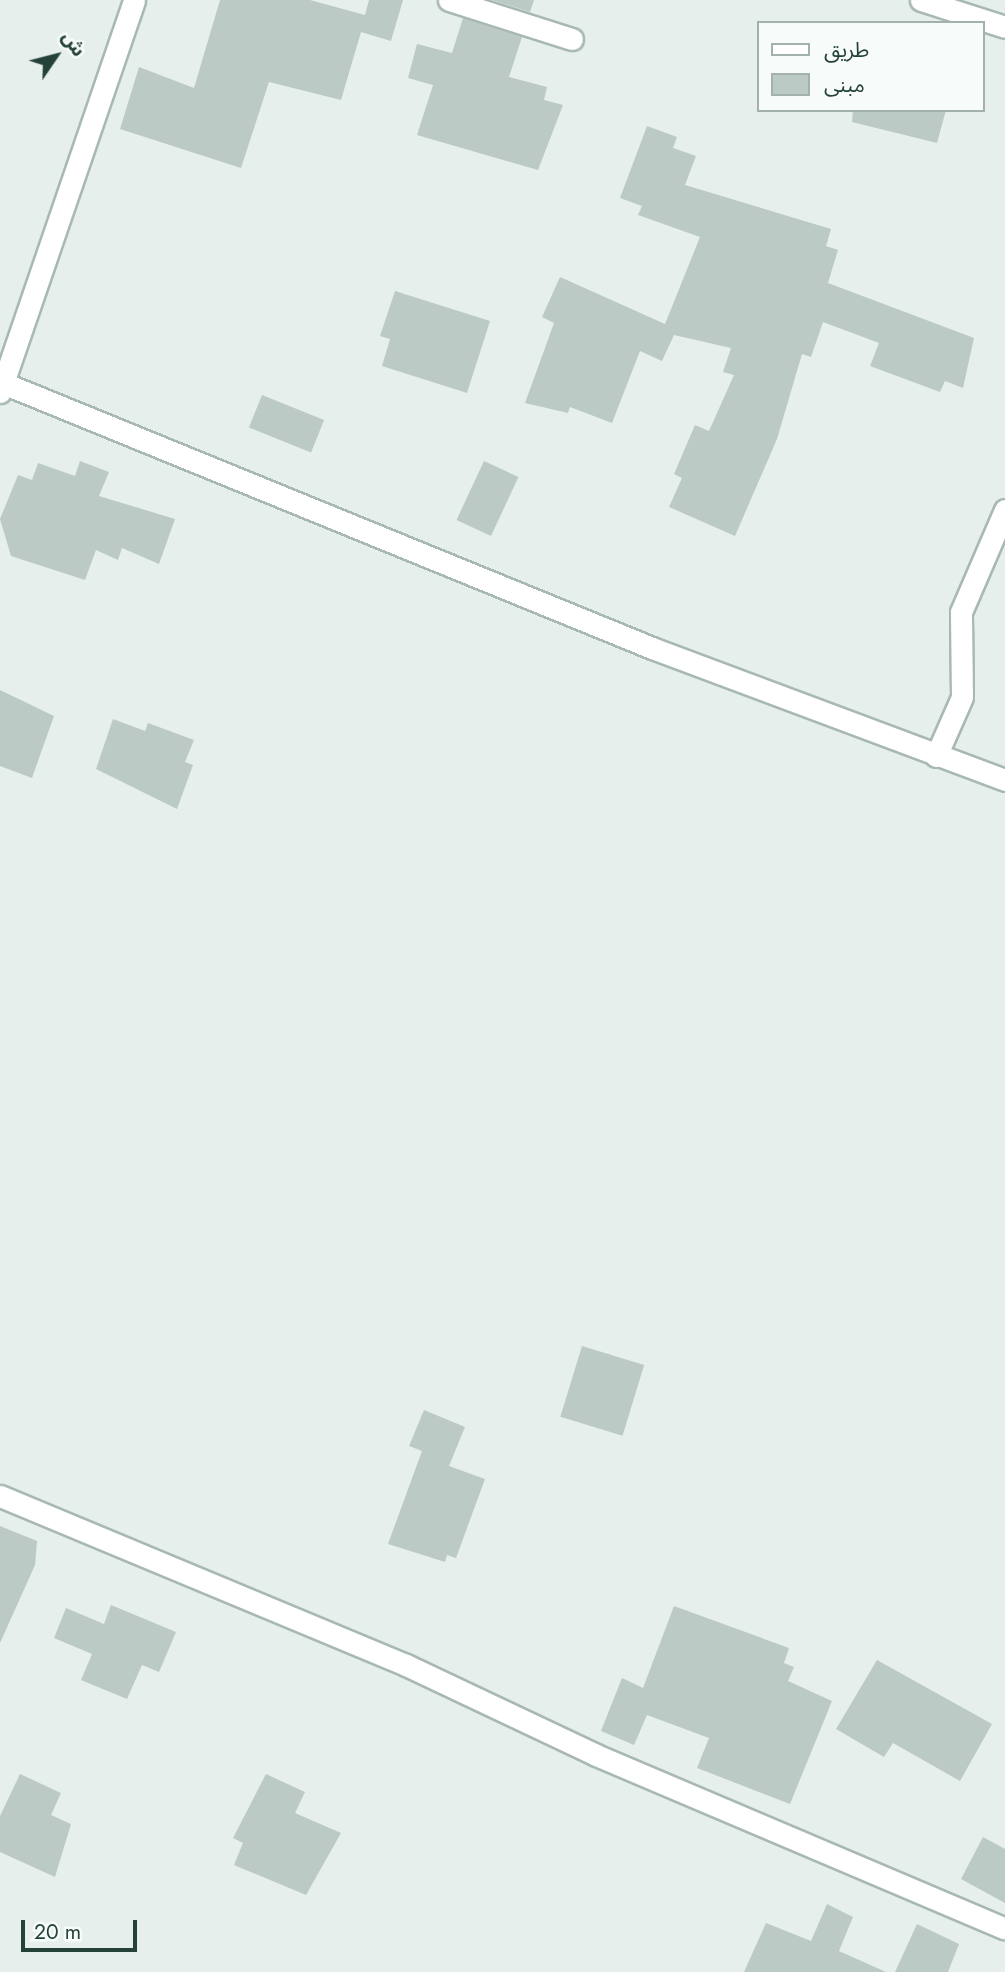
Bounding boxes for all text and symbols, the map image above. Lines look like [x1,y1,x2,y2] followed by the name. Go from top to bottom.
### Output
[21,21,91,91] north arrow
[757,21,984,112] legend
[55,25,92,62] text: ش
[824,35,869,65] text: طريق
[824,70,865,100] text: مبنى
[24,1906,140,1950] scale bar
[34,1917,81,1947] text: 20 m

